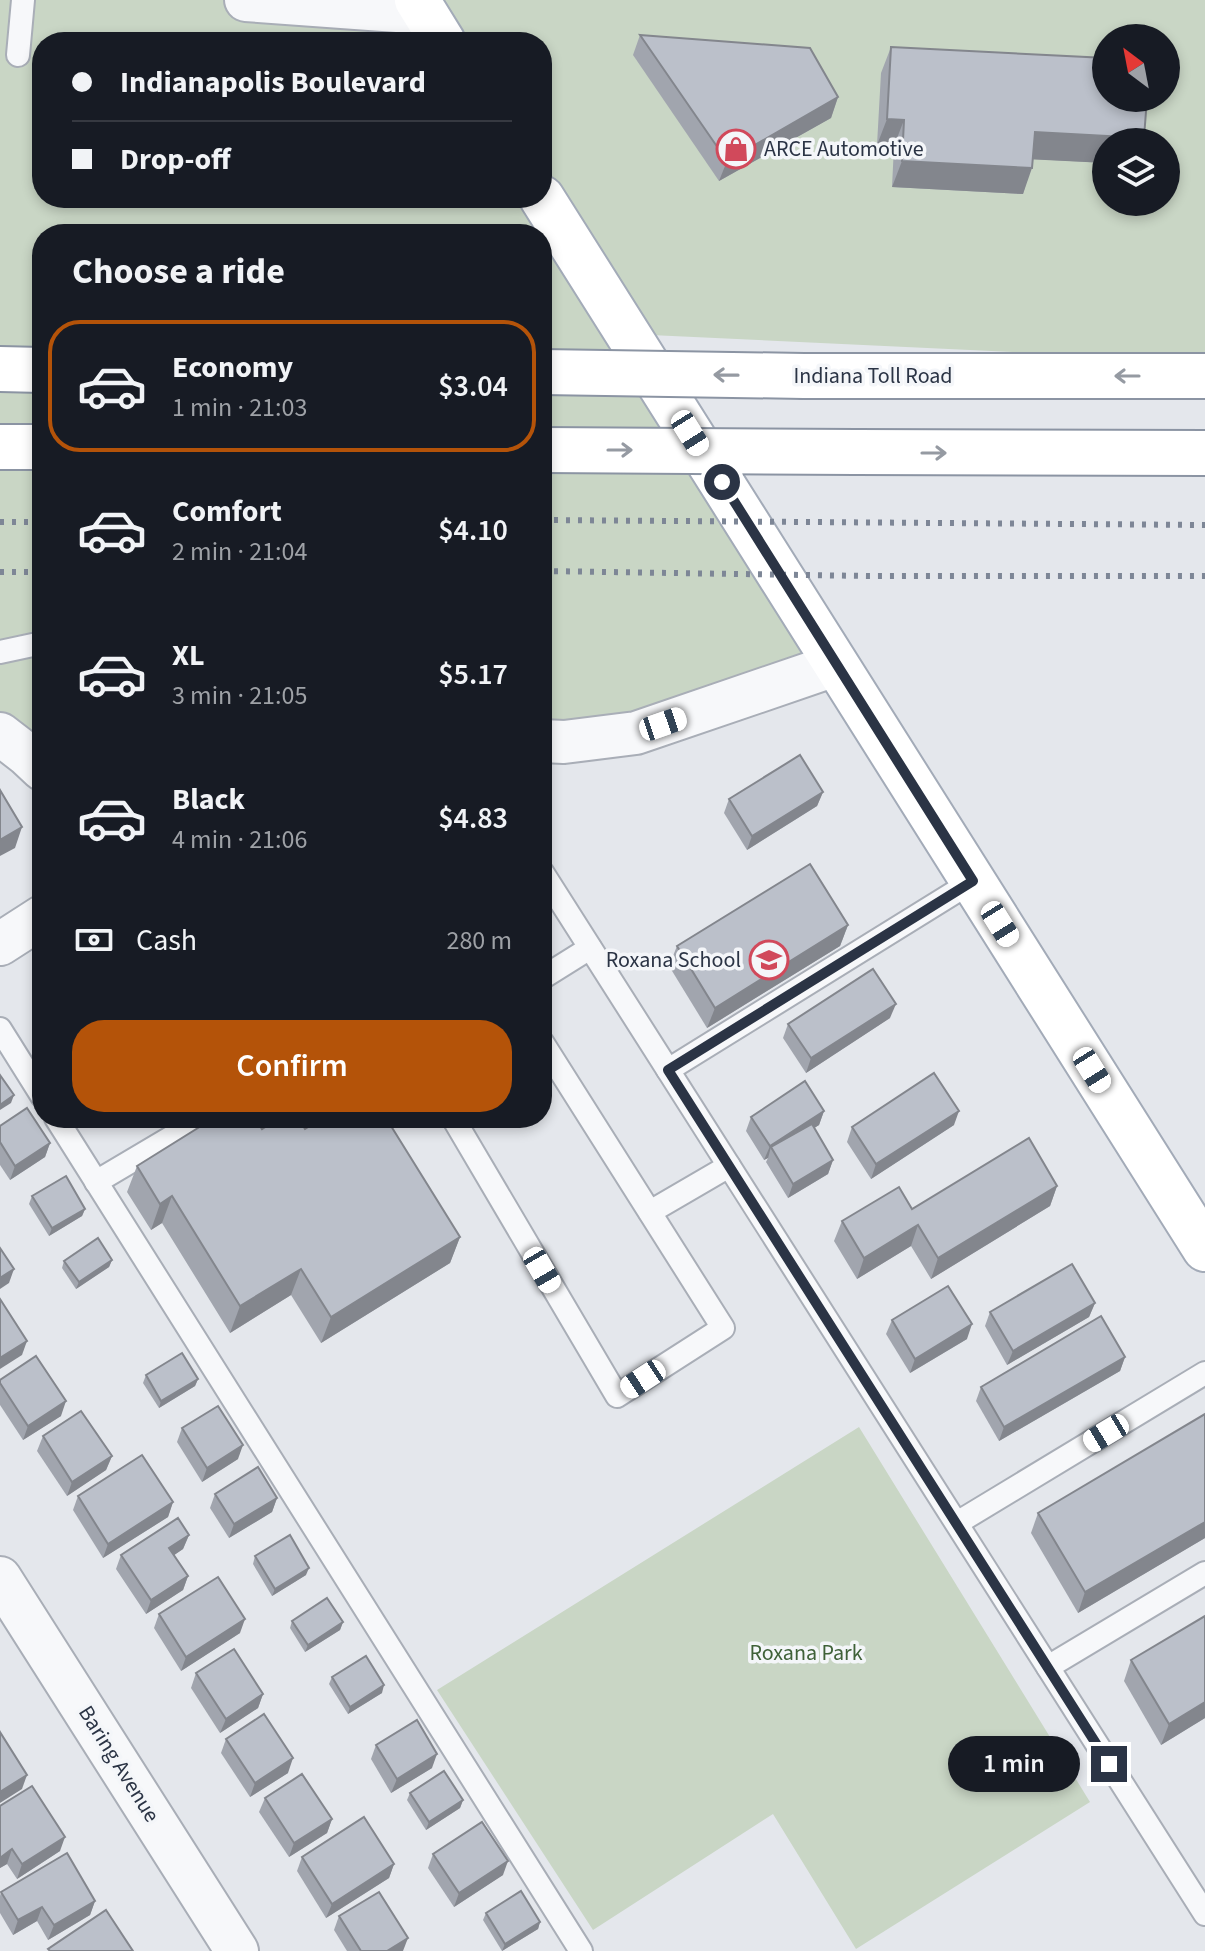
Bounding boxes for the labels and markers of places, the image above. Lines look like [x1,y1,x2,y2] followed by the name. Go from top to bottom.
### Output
[715,128,757,170] shop icon: ARCE Automotive
[764,133,924,165] place label: ARCE Automotive
[748,939,790,981] school or university icon: Roxana School
[606,944,741,976] place label: Roxana School

